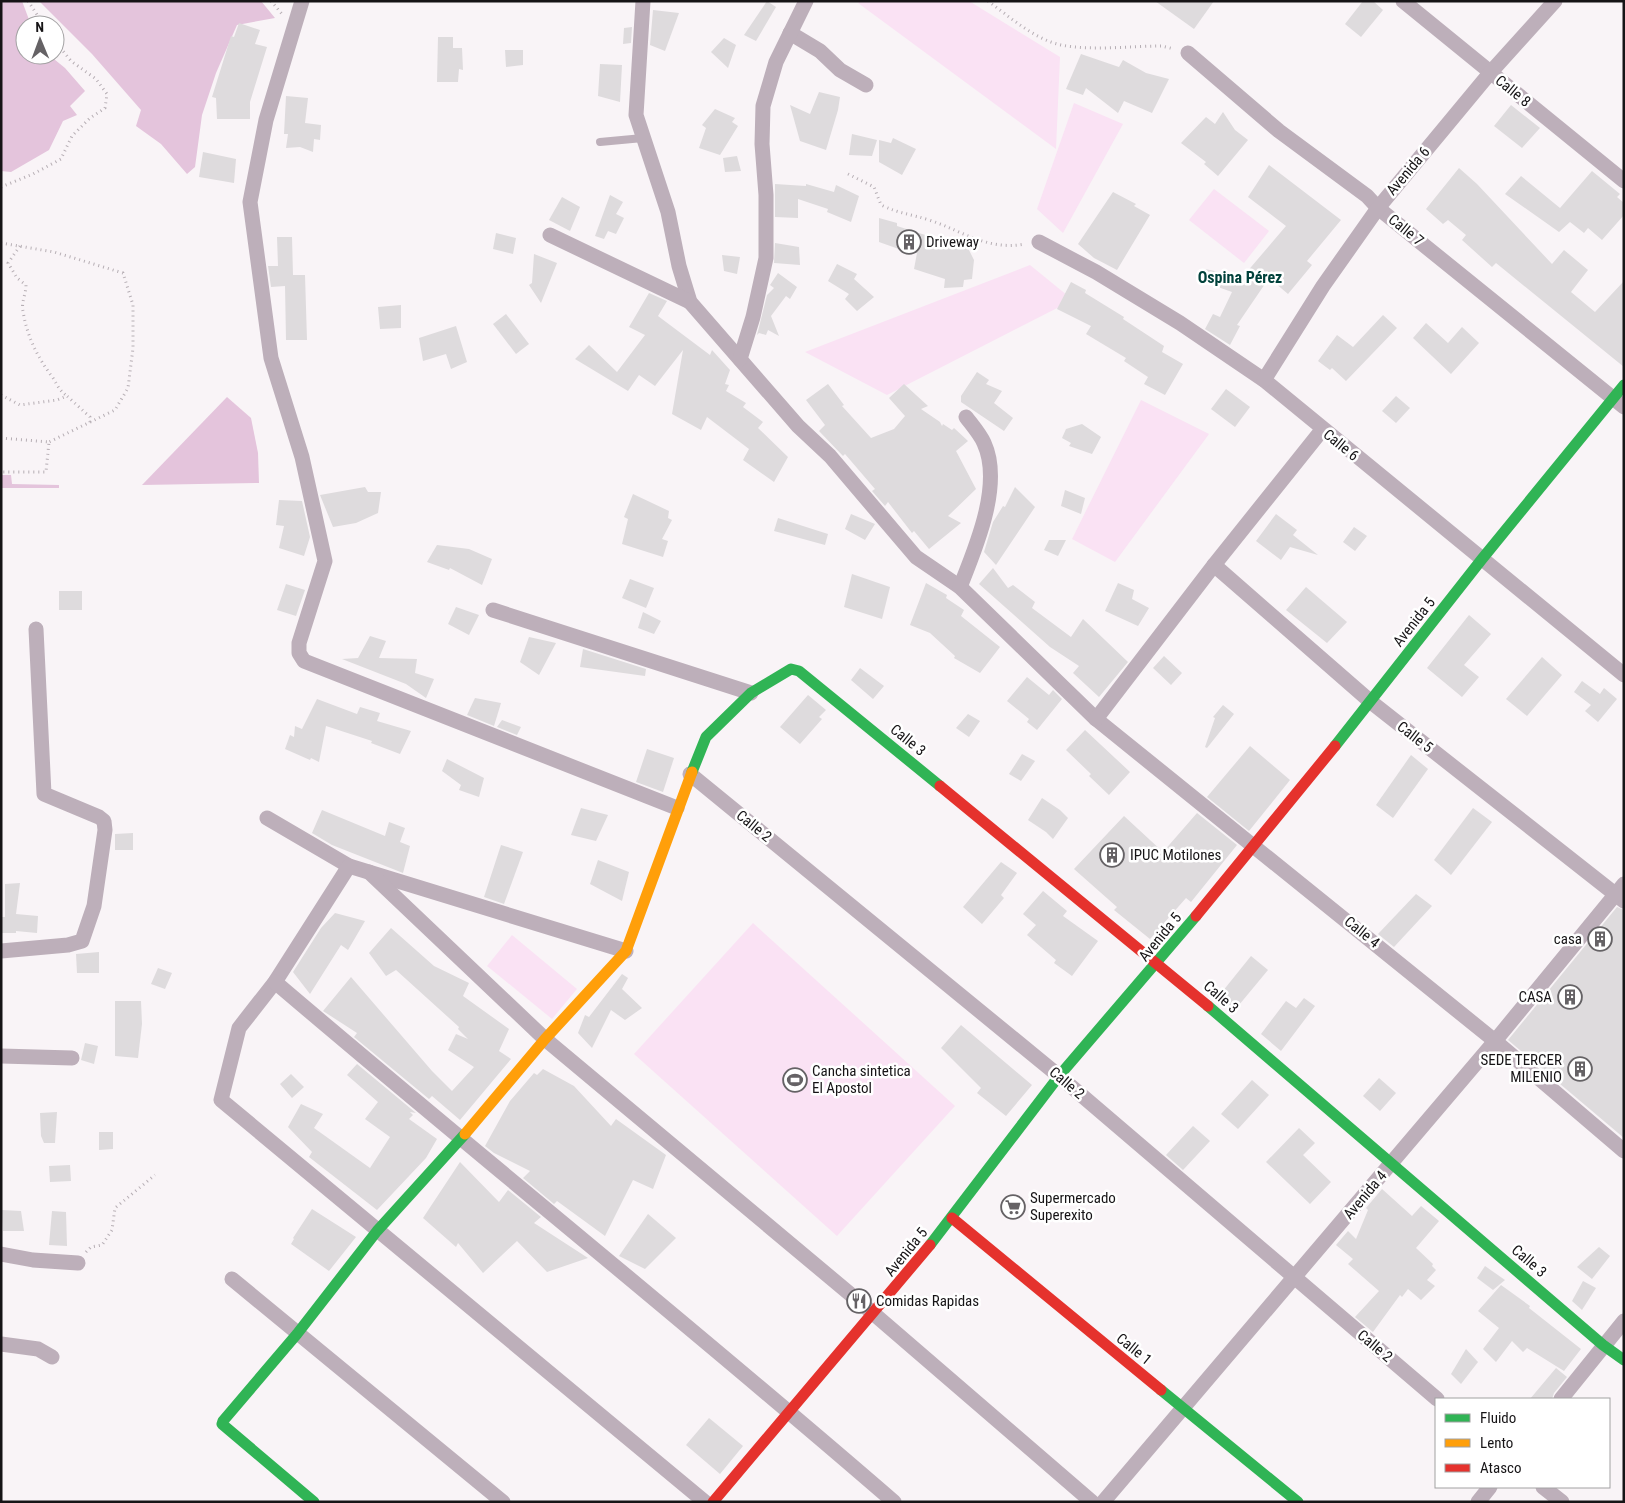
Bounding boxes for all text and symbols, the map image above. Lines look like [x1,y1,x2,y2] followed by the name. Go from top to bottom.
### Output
[15,15,65,65] north arrow
[35,19,44,35] text: N
[1492,71,1534,111] street label: Calle 8
[1383,143,1433,199] street label: Avenida 6
[1385,210,1427,250] street label: Calle 7
[896,229,922,255] building icon: Driveway
[926,233,979,251] place label: Driveway
[1198,268,1282,287] district label: Ospina Pérez
[1320,425,1362,465] street label: Calle 6
[1389,594,1439,650] street label: Avenida 5
[1394,717,1436,757] street label: Calle 5
[887,720,929,760] street label: Calle 3
[733,806,775,846] street label: Calle 2
[1099,842,1125,868] building icon: IPUC Motilones
[1130,846,1221,864] place label: IPUC Motilones
[1135,909,1185,965] street label: Avenida 5
[1341,912,1383,952] street label: Calle 4
[1587,926,1613,952] building icon: casa
[1554,930,1582,948] place label: casa
[1200,977,1242,1017] street label: Calle 3
[1557,984,1583,1010] building icon: CASA
[1518,988,1552,1006] place label: CASA
[1480,1051,1562,1086] place label: SEDE TERCER MILENIO
[1567,1056,1593,1082] building icon: SEDE TERCER MILENIO
[812,1062,911,1097] place label: Cancha sintetica El Apostol
[1046,1063,1088,1103] street label: Calle 2
[782,1067,808,1093] sports icon: Cancha sintetica El Apostol
[1340,1167,1390,1223] street label: Avenida 4
[1030,1189,1116,1224] place label: Supermercado Superexito
[1000,1194,1026,1220] supermarket icon: Supermercado Superexito
[881,1224,931,1280] street label: Avenida 5
[1508,1241,1550,1281] street label: Calle 3
[846,1288,872,1314] restaurant icon: Comidas Rapidas
[876,1292,979,1310] place label: Comidas Rapidas
[1354,1326,1396,1366] street label: Calle 2
[1113,1329,1155,1369] street label: Calle 1
[1435,1398,1610,1488] legend
[1480,1409,1516,1427] text: Fluido
[1480,1434,1513,1452] text: Lento
[1480,1459,1521,1477] text: Atasco

